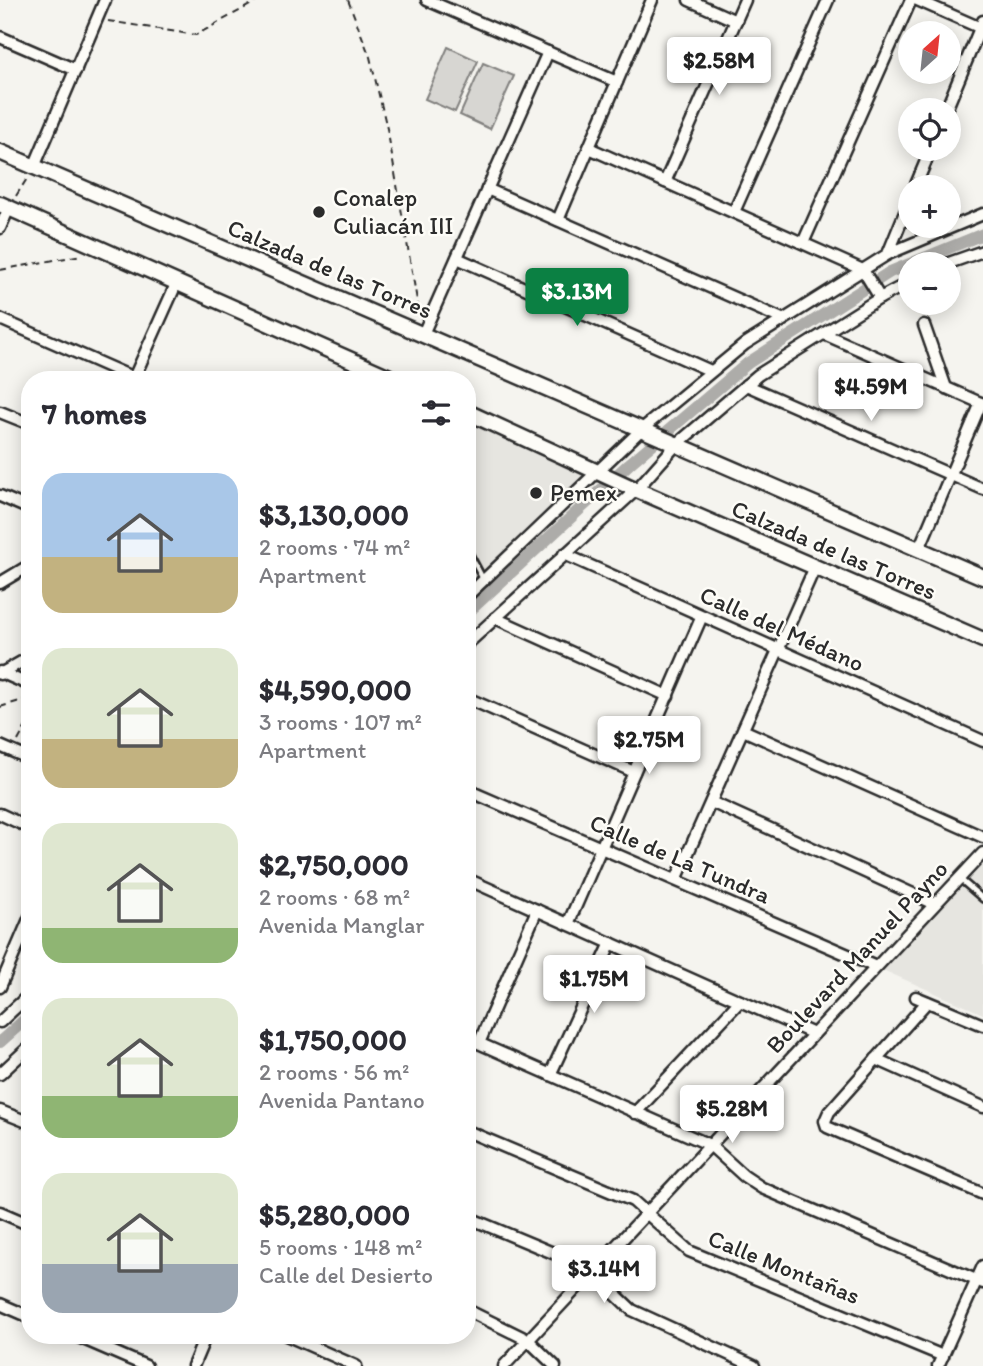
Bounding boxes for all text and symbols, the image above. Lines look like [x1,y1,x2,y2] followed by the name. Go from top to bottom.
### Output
[898,21,961,84] north arrow
[898,21,961,315] map controls
[662,38,776,97] pin: $2.58M
[683,46,755,74] text: $2.58M
[898,98,961,161] button: locate
[898,175,961,238] button: +
[333,183,453,240] place label: Conalep Culiacán III
[311,204,327,220] marker: Conalep Culiacán III
[223,212,437,325] street label: Calzada de las Torres
[898,252,961,315] button: −
[520,268,634,328] pin: $3.13M
[541,277,613,305] text: $3.13M
[814,364,928,423] pin: $4.59M
[834,372,908,400] text: $4.59M
[417,394,455,432] icon: filters
[42,395,147,432] text: 7 homes
[550,478,617,507] place label: Pemex
[528,485,544,501] marker: Pemex
[727,493,941,606] street label: Calzada de las Torres
[259,496,409,533] text: $3,130,000
[98,501,182,585] icon: home
[259,533,411,561] text: 2 rooms · 74 m²
[259,561,366,589] text: Apartment
[696,579,869,678] street label: Calle del Médano
[259,671,412,708] text: $4,590,000
[98,676,182,760] icon: home
[259,708,422,736] text: 3 rooms · 107 m²
[592,716,706,776] pin: $2.75M
[614,725,684,753] text: $2.75M
[259,736,366,764] text: Apartment
[586,807,775,910] street label: Calle de La Tundra
[259,846,409,883] text: $2,750,000
[98,851,182,935] icon: home
[760,854,954,1059] street label: Boulevard Manuel Payno
[259,883,410,911] text: 2 rooms · 68 m²
[259,911,425,939] text: Avenida Manglar
[537,956,651,1015] pin: $1.75M
[559,964,629,992] text: $1.75M
[259,1021,407,1058] text: $1,750,000
[98,1026,182,1110] icon: home
[259,1058,410,1086] text: 2 rooms · 56 m²
[259,1086,425,1114] text: Avenida Pantano
[675,1086,789,1145] pin: $5.28M
[696,1094,768,1122] text: $5.28M
[259,1196,410,1233] text: $5,280,000
[98,1201,182,1285] icon: home
[704,1223,864,1310] street label: Calle Montañas
[259,1233,422,1261] text: 5 rooms · 148 m²
[547,1246,661,1305] pin: $3.14M
[568,1254,640,1282] text: $3.14M
[259,1261,433,1289] text: Calle del Desierto

